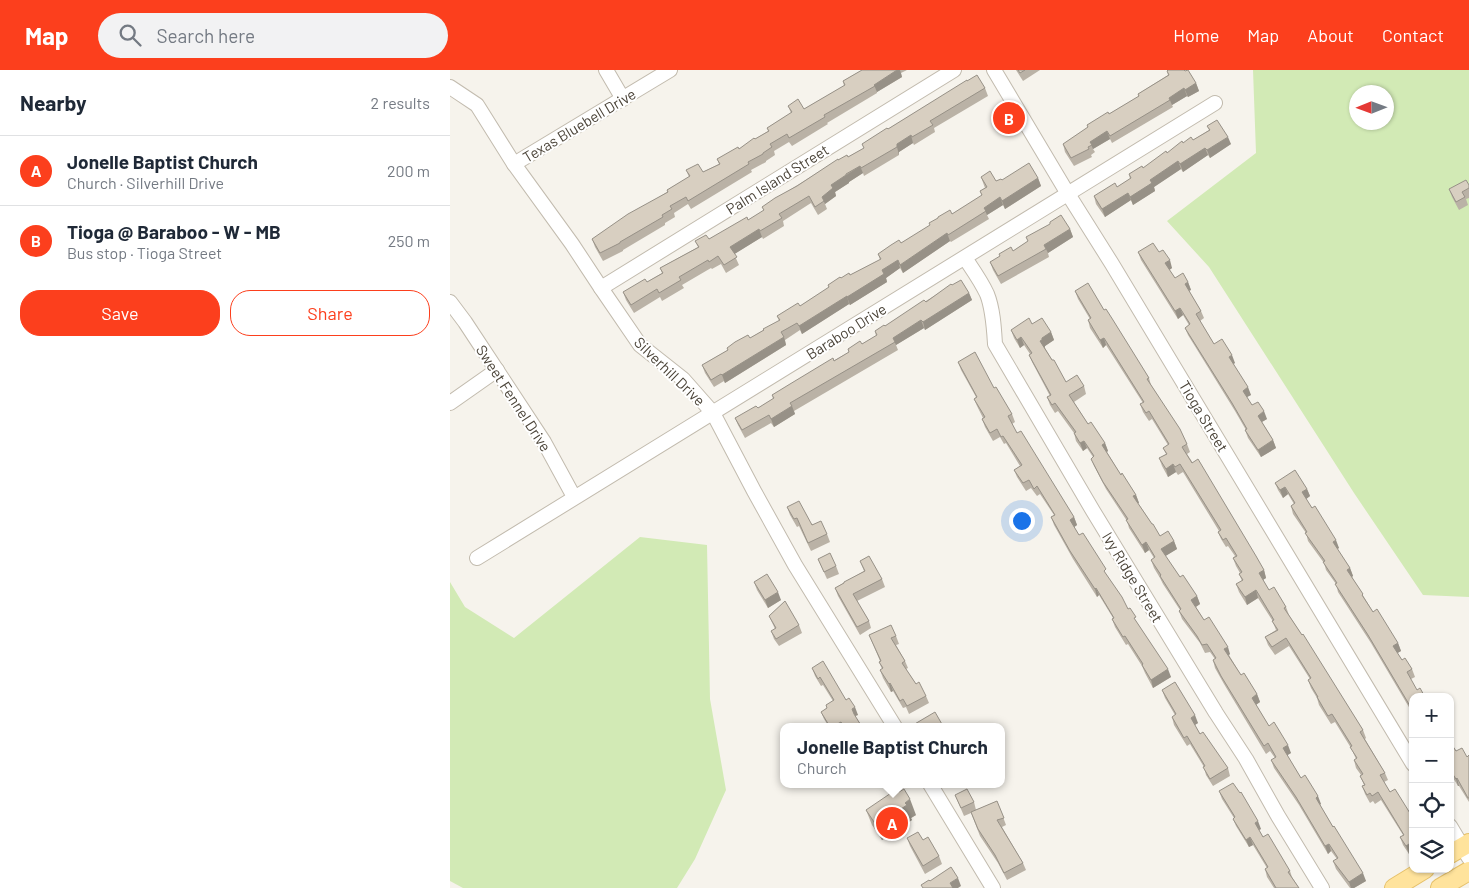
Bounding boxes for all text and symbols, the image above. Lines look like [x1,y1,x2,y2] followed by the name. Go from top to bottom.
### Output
[98,13,448,58] search box
[25,21,68,50] text: Map
[116,21,144,49] icon: search
[156,24,255,47] text: Search here
[1173,24,1219,46] text: Home
[1247,24,1279,46] text: Map
[1307,24,1354,46] text: About
[1382,24,1444,46] text: Contact
[519,84,639,166] street label: Texas Bluebell Drive
[1349,85,1394,130] north arrow
[20,90,86,115] text: Nearby
[371,93,430,112] text: 2 results
[993,99,1025,137] pin: B
[722,140,832,218] street label: Palm Island Street
[67,150,258,173] text: Jonelle Baptist Church
[31,161,41,180] text: A
[387,161,430,180] text: 200 m
[67,173,224,192] text: Church · Silverhill Drive
[67,220,281,243] text: Tioga @ Baraboo - W - MB
[31,231,41,250] text: B
[388,231,430,250] text: 250 m
[67,243,222,262] text: Bus stop · Tioga Street
[20,290,220,336] button: Save
[230,290,430,336] button: Share
[803,299,889,363] street label: Baraboo Drive
[631,333,709,409] street label: Silverhill Drive
[473,341,555,455] street label: Sweet Fennel Drive
[1176,377,1232,455] street label: Tioga Street
[1009,508,1035,534] your location
[1099,529,1167,625] street label: Ivy Ridge Street
[1409,693,1454,873] map controls
[1409,693,1454,738] button: +
[780,723,1005,788] popup
[797,735,988,758] text: Jonelle Baptist Church
[1409,738,1454,783] button: −
[797,758,847,777] text: Church
[1409,783,1454,828] button: locate
[876,804,908,842] pin: A
[1409,828,1454,873] button: layers

